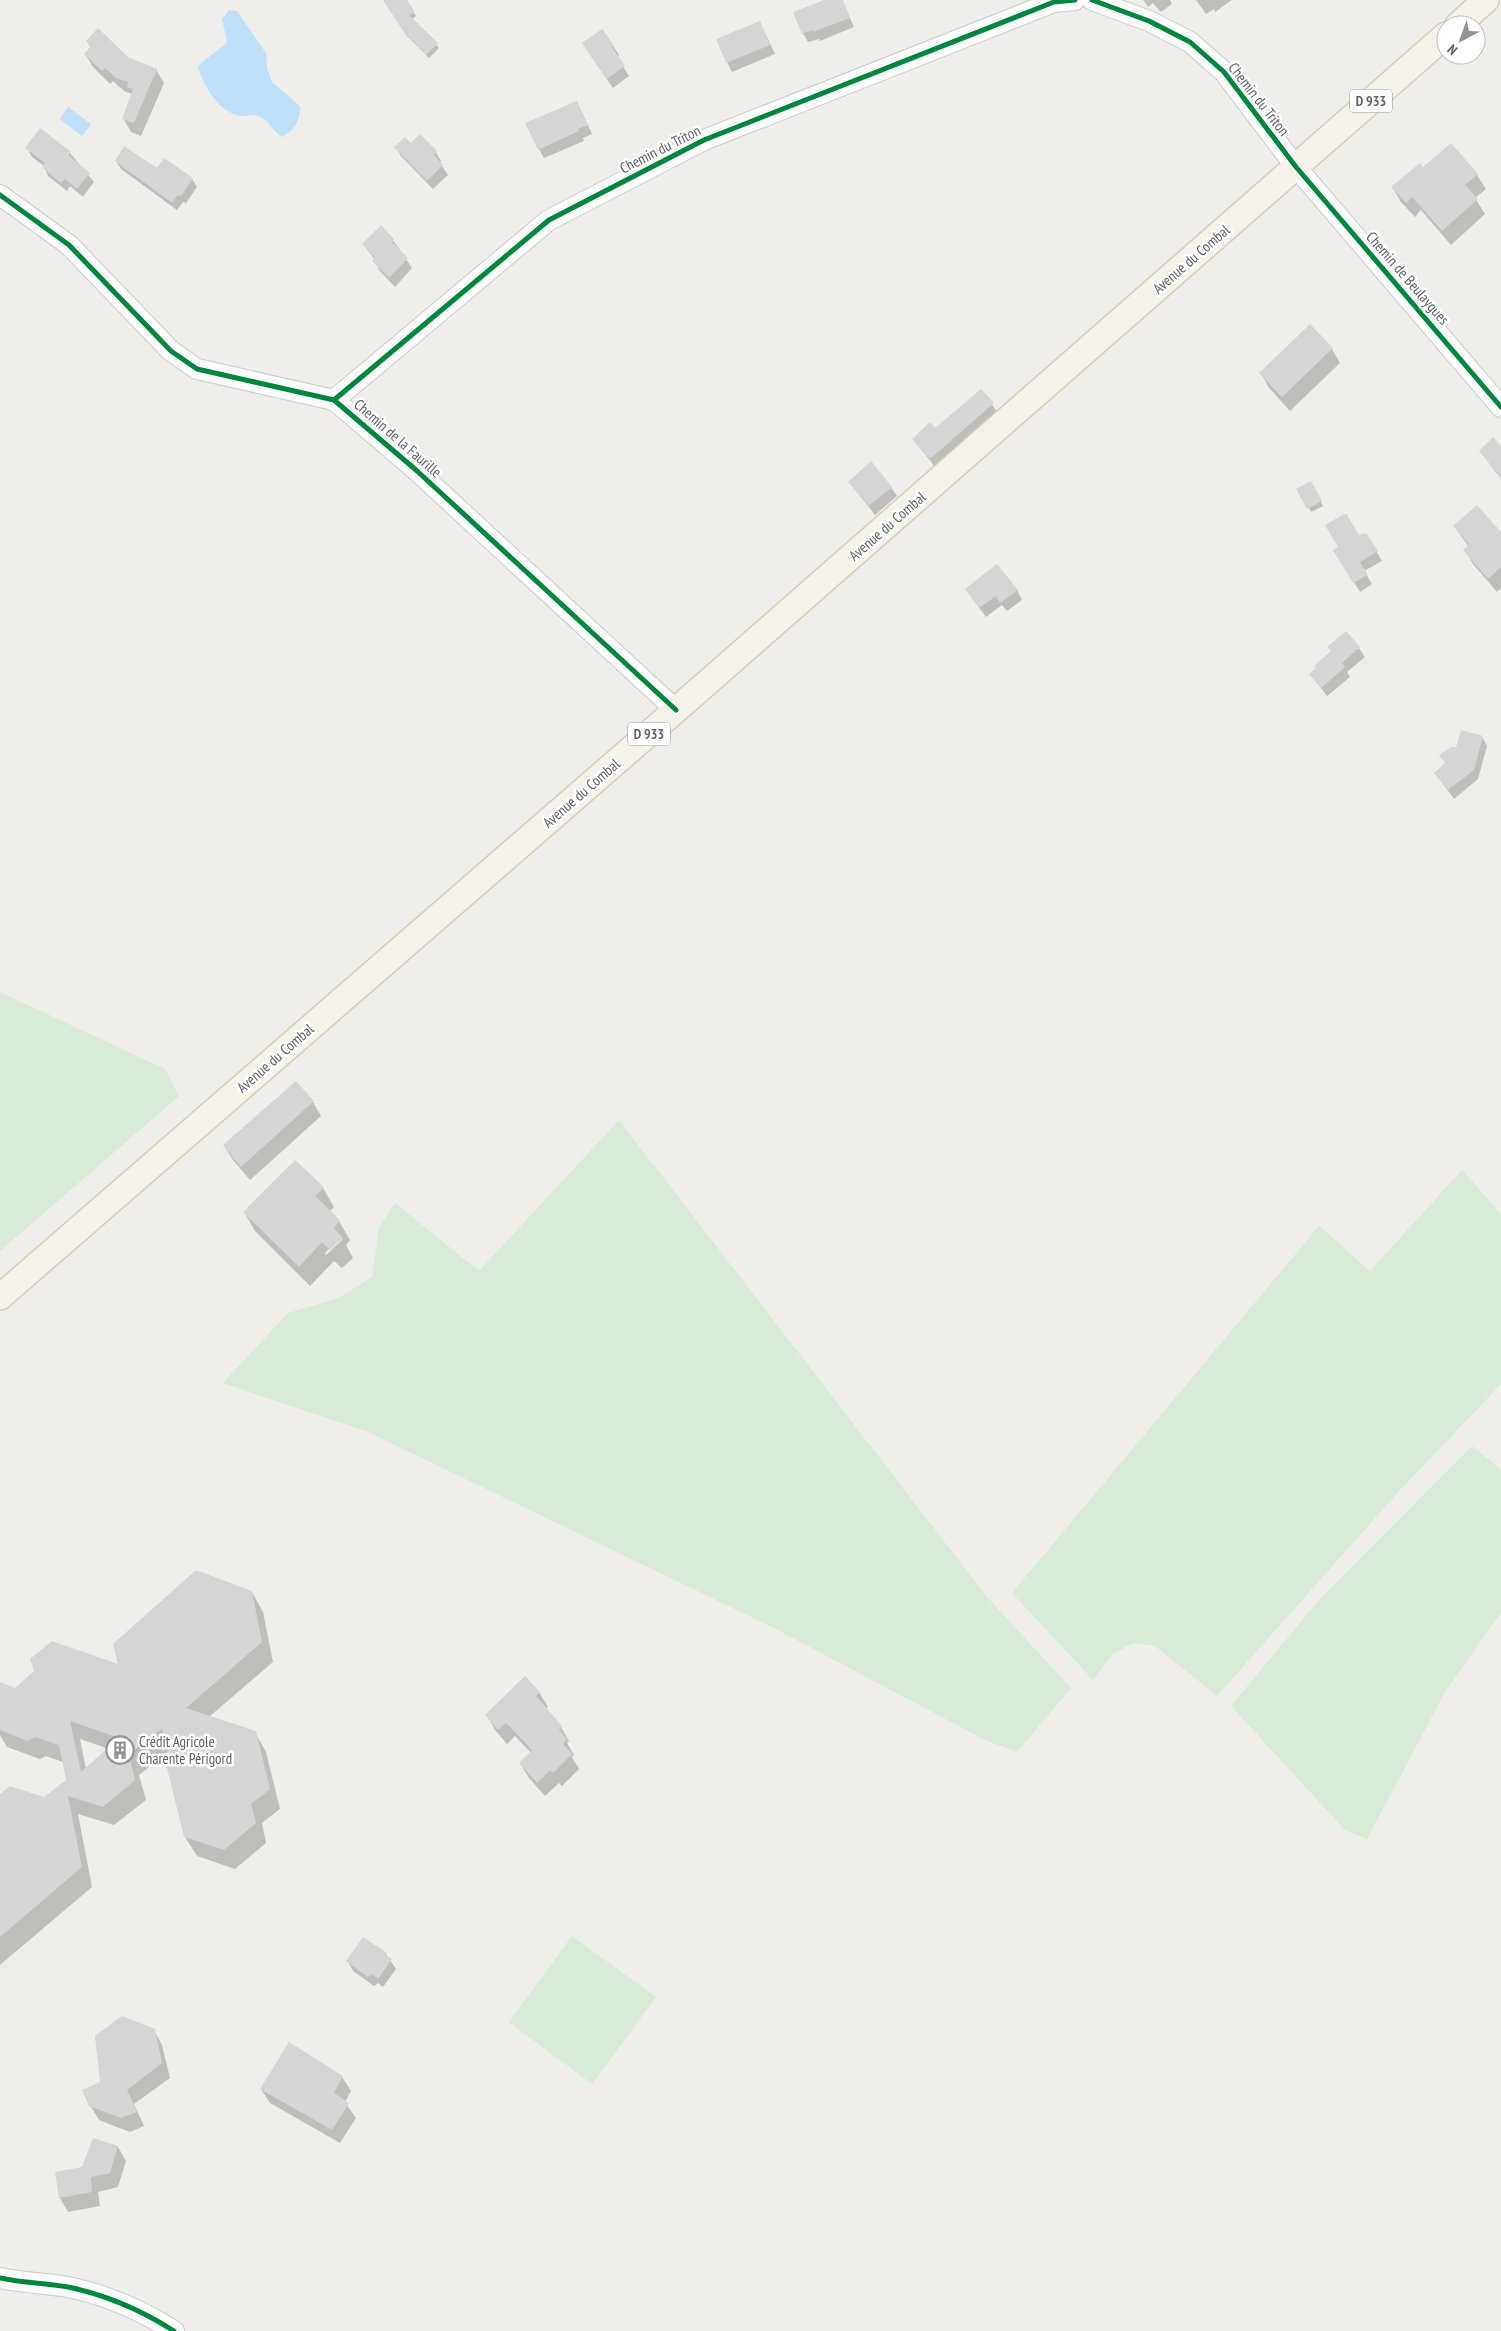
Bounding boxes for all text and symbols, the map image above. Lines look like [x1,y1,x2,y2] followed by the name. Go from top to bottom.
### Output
[1436,15,1486,65] north arrow
[1444,41,1461,59] text: N
[1224,58,1294,140] street label: Chemin du Triton
[1350,90,1392,112] road number: D 933
[616,121,704,177] street label: Chemin du Triton
[1149,220,1234,298] street label: Avenue du Combal
[1362,227,1454,329] street label: Chemin de Beulaygues
[350,395,446,481] street label: Chemin de la Faurille
[845,487,930,565] street label: Avenue du Combal
[628,722,670,746] road number: D 933
[539,754,624,832] street label: Avenue du Combal
[233,1019,318,1097] street label: Avenue du Combal
[139,1732,232,1768] place label: Crédit Agricole Charente Périgord
[105,1735,135,1765] building icon: Crédit Agricole Charente Périgord

